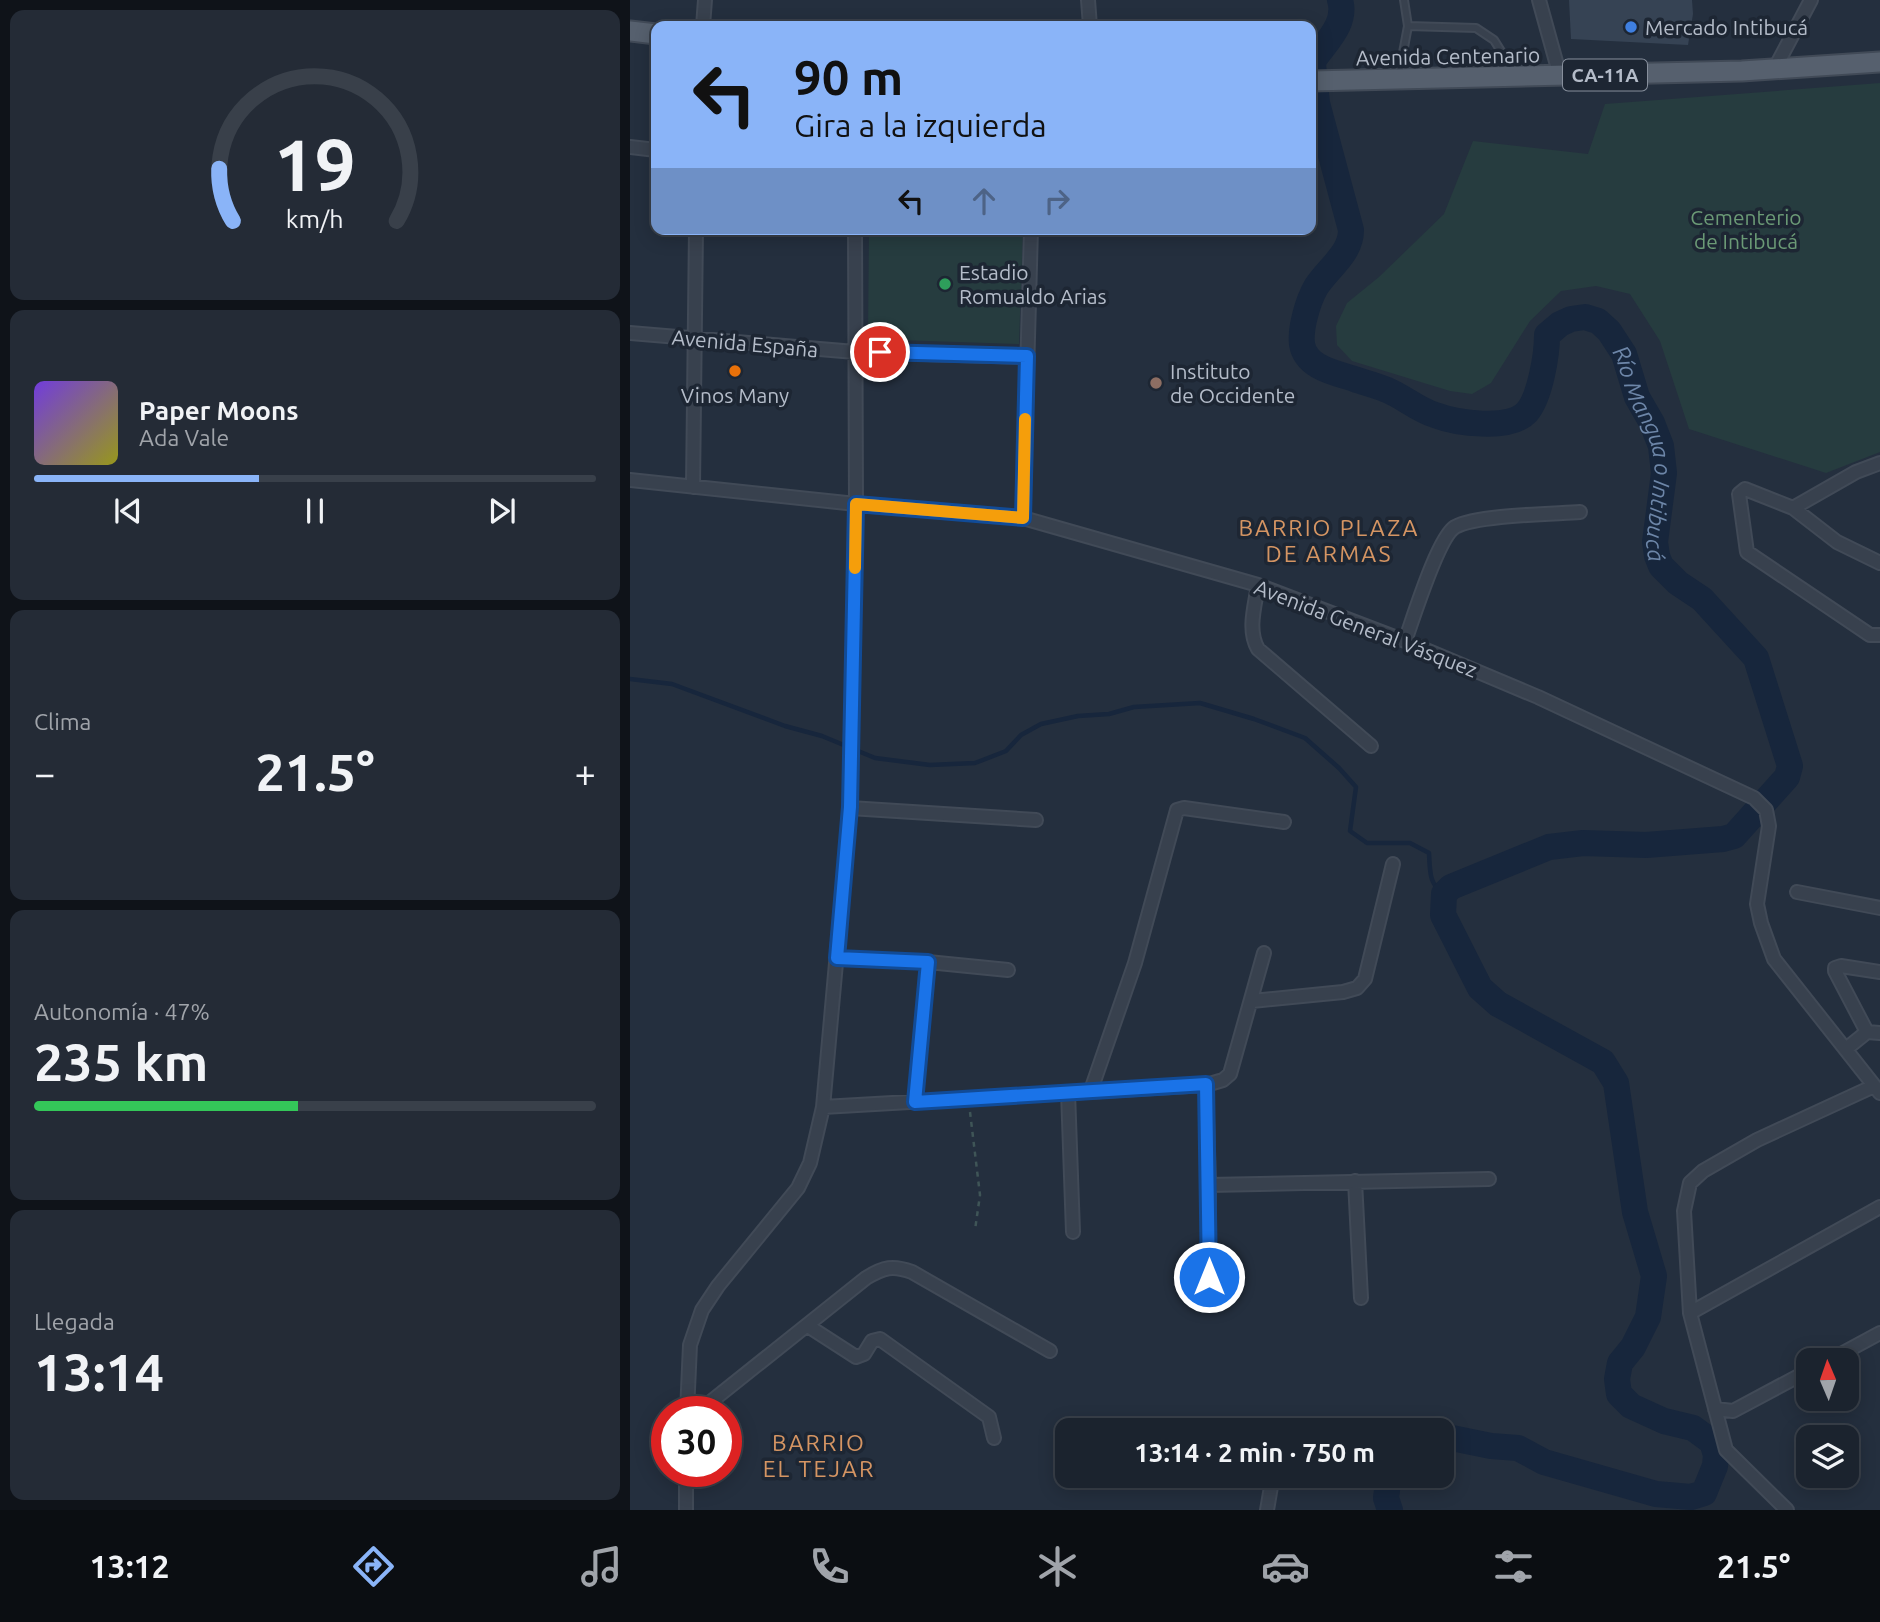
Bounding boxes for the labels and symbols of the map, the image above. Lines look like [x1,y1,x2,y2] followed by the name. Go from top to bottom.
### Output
[1645,15,1808,39] place label: Mercado Intibucá
[1623,19,1639,35] marker: Mercado Intibucá
[1356,42,1540,70] street label: Avenida Centenario
[1563,60,1647,90] road number: CA-11A
[1690,205,1802,253] park label: Cementerio de Intibucá
[959,260,1107,308] place label: Estadio Romualdo Arias
[937,276,953,292] marker: Estadio Romualdo Arias
[850,322,910,382] pin
[671,325,819,361] street label: Avenida España
[1609,340,1677,563] water label: Río Mangua o Intibucá
[1170,359,1295,407] place label: Instituto de Occidente
[727,363,743,379] marker: Vinos Many
[1148,375,1164,391] marker: Instituto de Occidente
[681,383,789,407] place label: Vinos Many
[1238,515,1420,566] district label: BARRIO PLAZA DE ARMAS
[1251,574,1481,682] street label: Avenida General Vásquez
[1172,1240,1246,1314] position arrow
[1796,1348,1858,1410] north arrow
[651,1396,742,1487] speed limit sign: 30
[763,1430,875,1481] district label: BARRIO EL TEJAR

